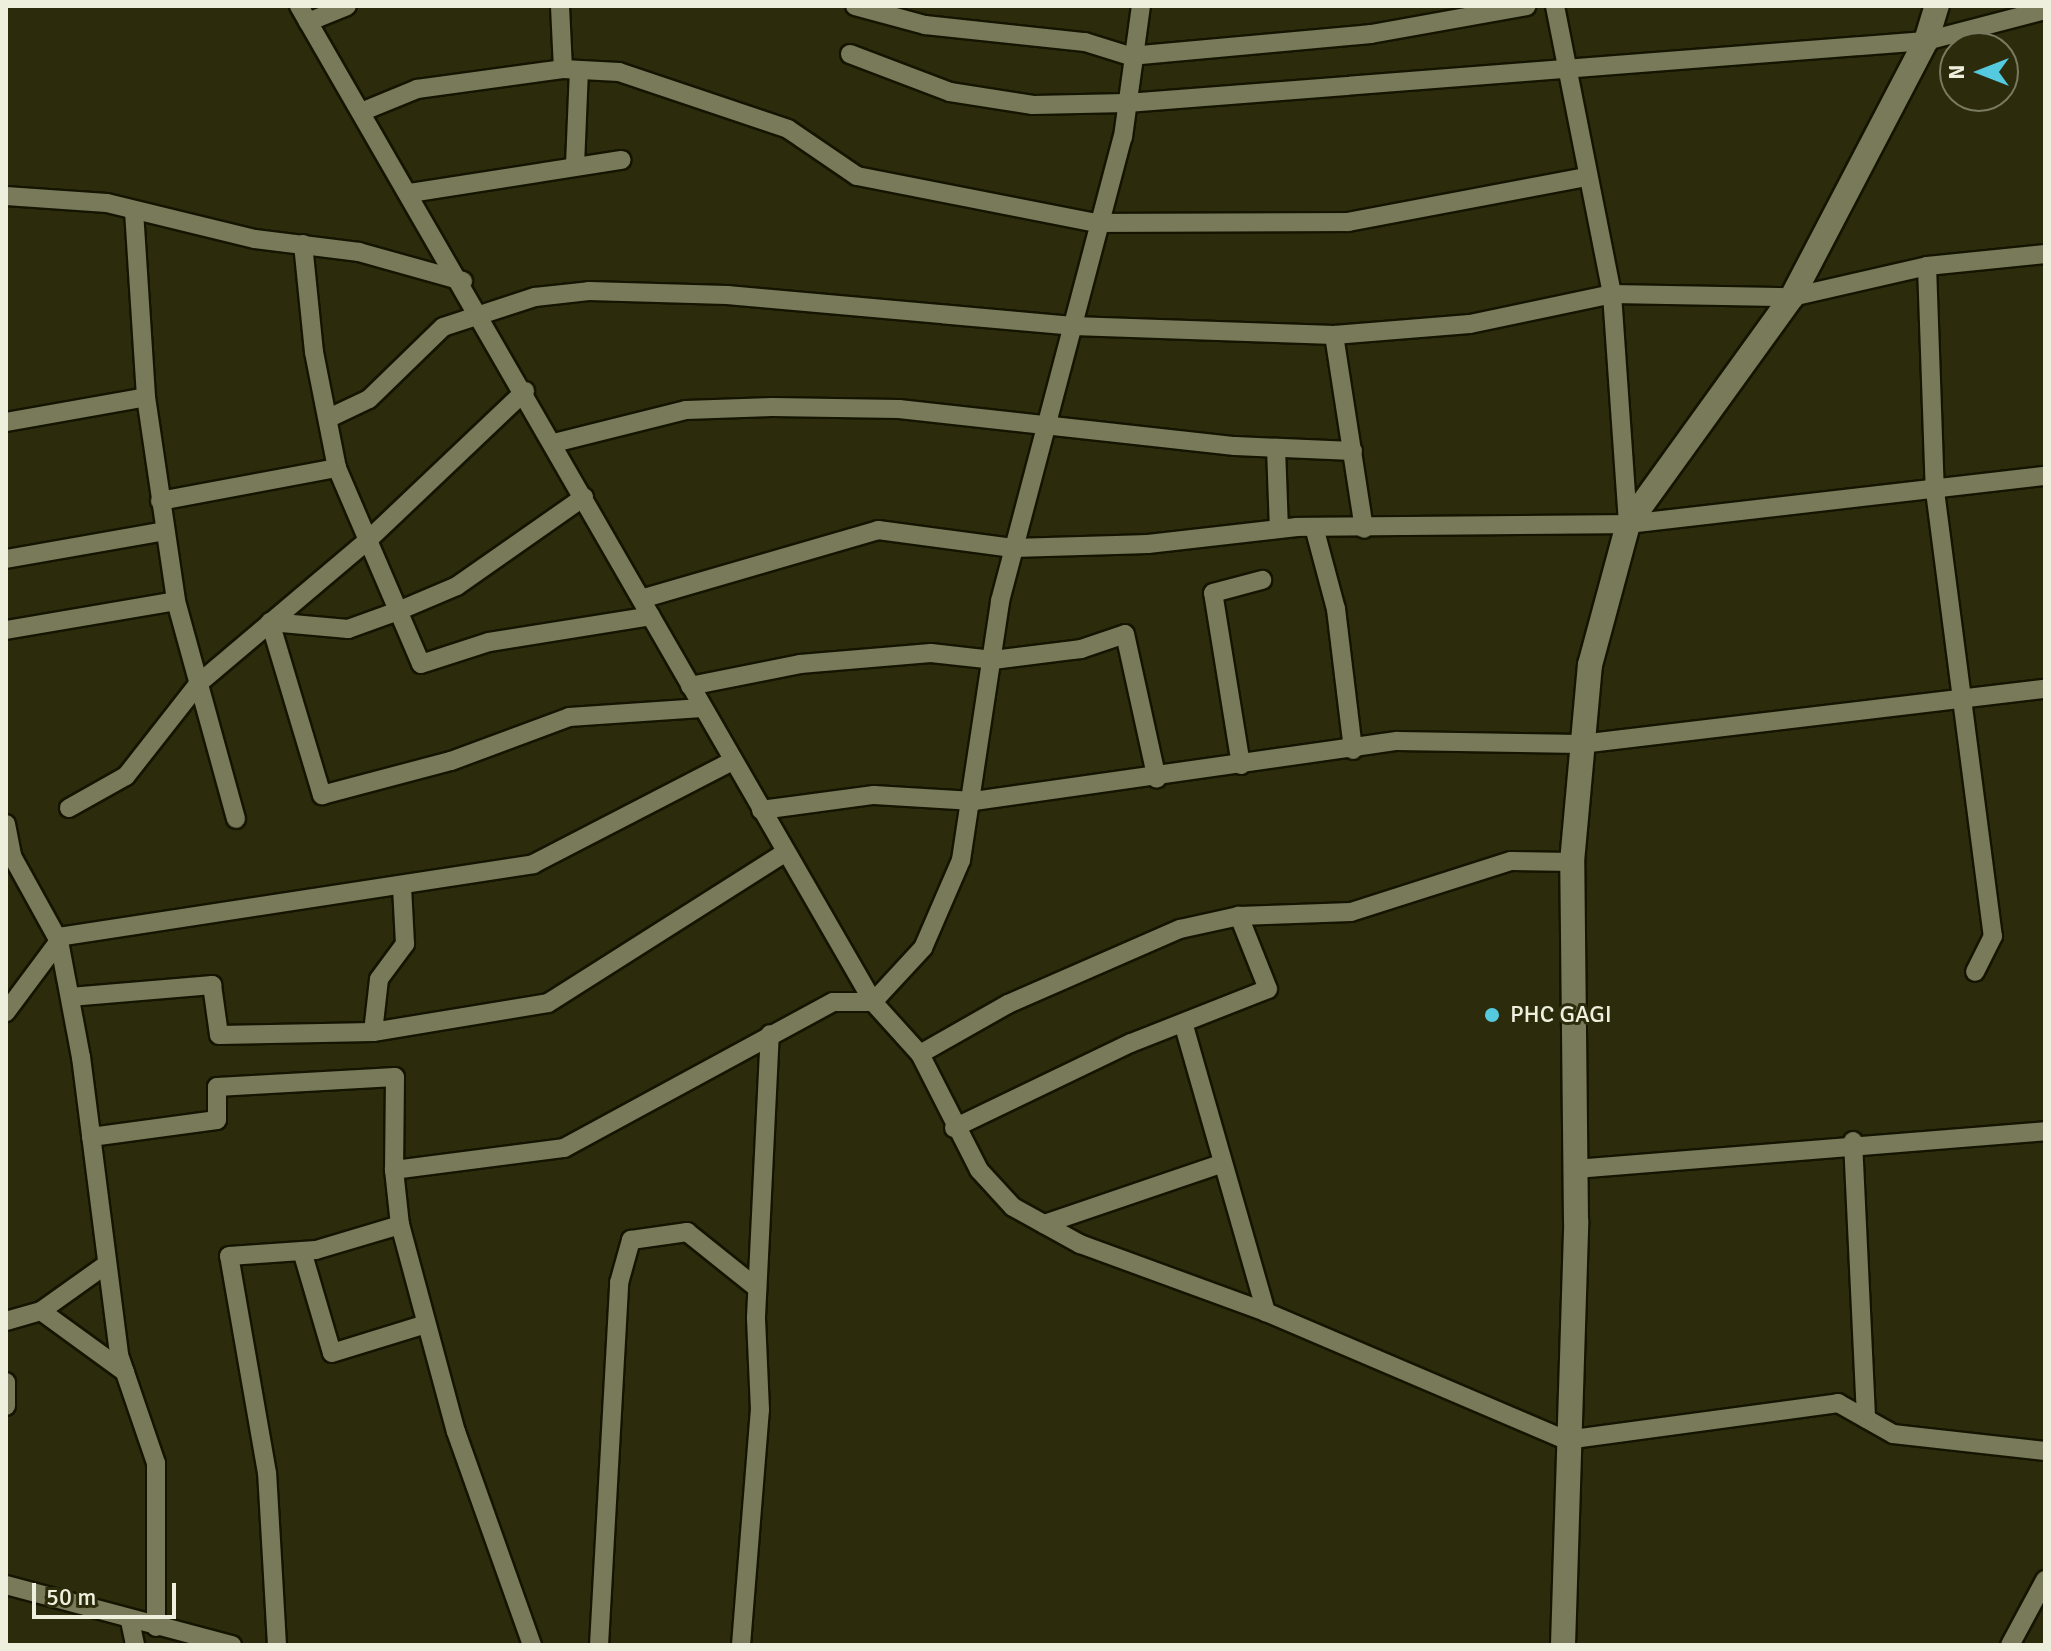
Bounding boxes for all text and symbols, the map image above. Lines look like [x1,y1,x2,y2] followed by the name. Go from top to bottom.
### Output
[1939,32,2019,112] north arrow
[1943,64,1970,80] text: N
[1510,1001,1612,1029] place label: PHC GAGI
[1481,1004,1503,1026] marker: PHC GAGI
[36,1567,180,1617] scale bar
[46,1582,96,1612] text: 50 m

